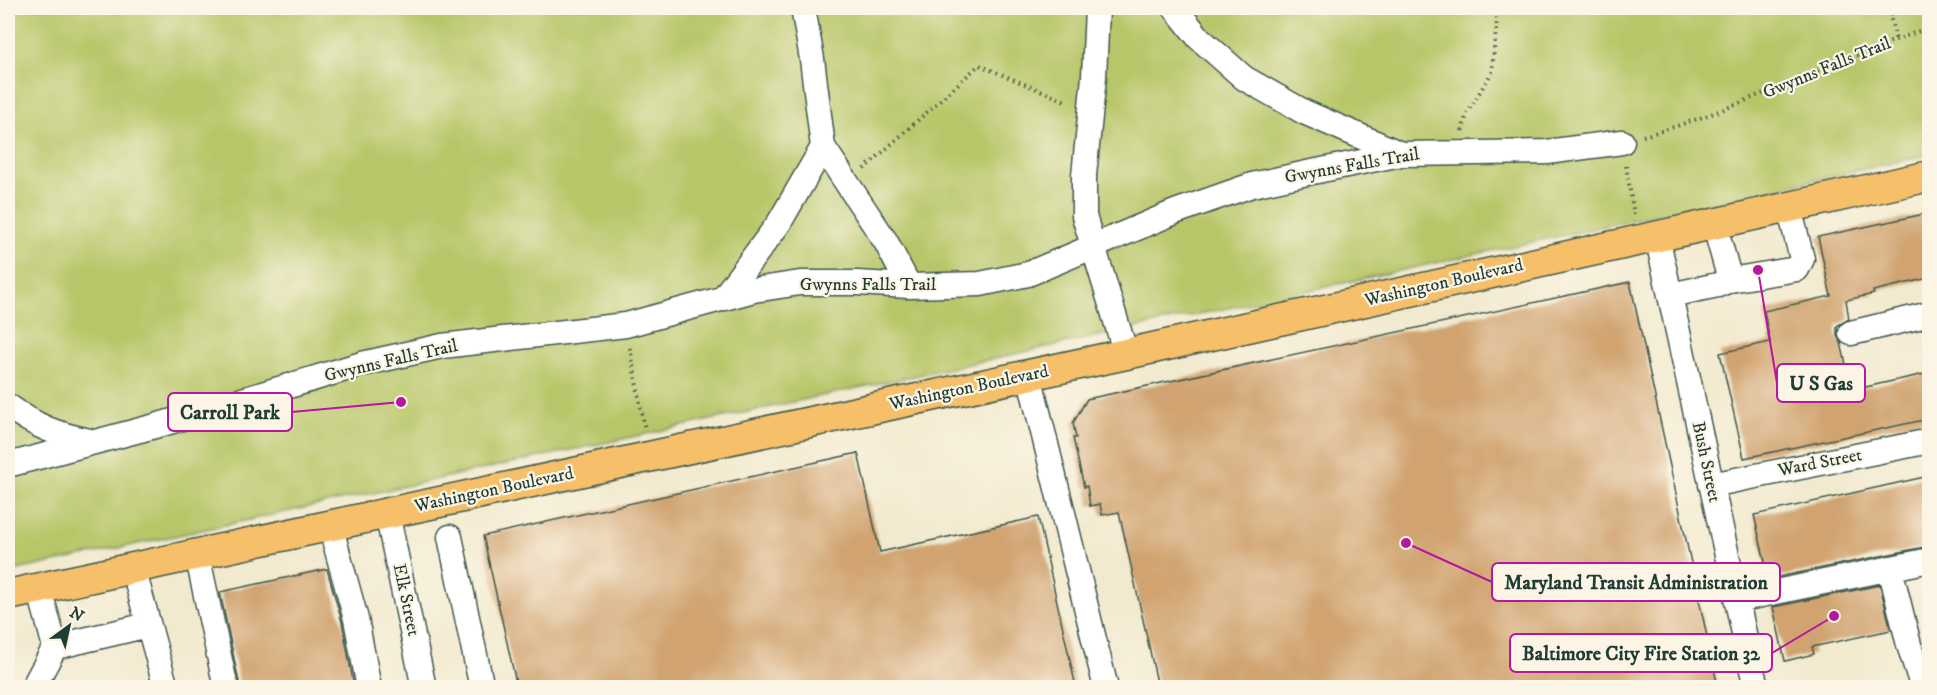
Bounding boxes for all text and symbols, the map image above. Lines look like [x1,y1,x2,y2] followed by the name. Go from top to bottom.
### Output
[1760,32,1895,104] street label: Gwynns Falls Trail
[1283,143,1422,189] street label: Gwynns Falls Trail
[1362,254,1525,312] street label: Washington Boulevard
[800,274,937,296] street label: Gwynns Falls Trail
[322,335,460,387] street label: Gwynns Falls Trail
[887,360,1050,416] street label: Washington Boulevard
[1777,364,1865,402] callout: U S Gas
[1789,372,1853,397] text: U S Gas
[168,393,292,431] callout: Carroll Park
[180,401,281,426] text: Carroll Park
[1687,420,1725,505] street label: Bush Street
[1775,444,1864,482] street label: Ward Street
[412,462,575,518] street label: Washington Boulevard
[388,562,424,638] street label: Elk Street
[1492,563,1780,601] callout: Maryland Transit Administration
[1504,571,1768,596] text: Maryland Transit Administration
[39,596,99,656] north arrow
[66,602,88,626] text: N
[1510,634,1772,672] callout: Baltimore City Fire Station 32
[1522,642,1761,667] text: Baltimore City Fire Station 32

